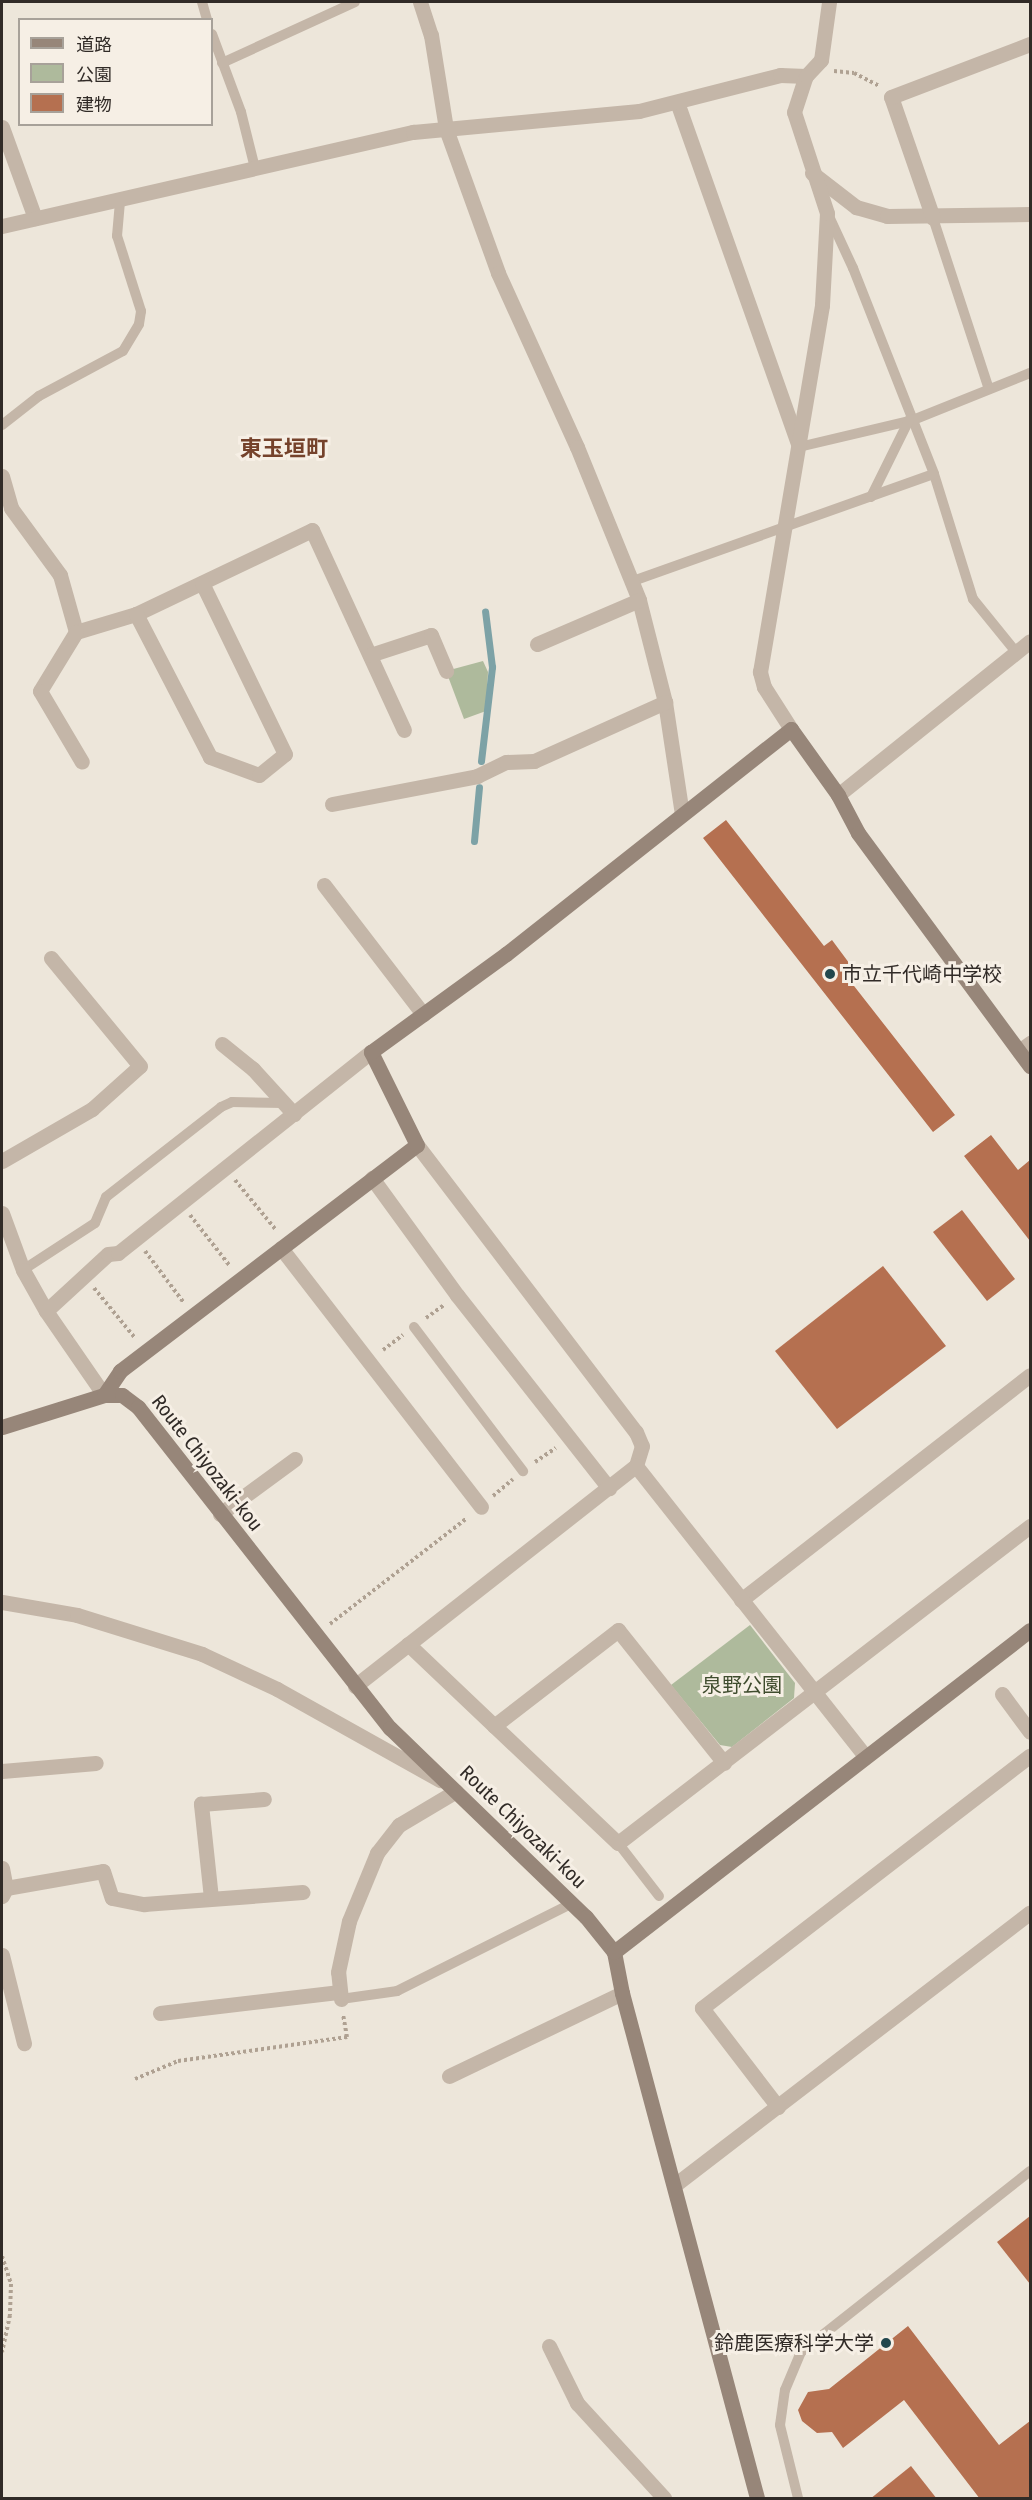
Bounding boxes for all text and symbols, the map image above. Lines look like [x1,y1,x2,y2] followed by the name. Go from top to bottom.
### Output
[18,18,213,126] legend
[76,34,112,56] text: 道路
[76,64,112,86] text: 公園
[76,94,112,116] text: 建物
[240,436,328,462] district label: 東玉垣町
[842,962,1002,986] place label: 市立千代崎中学校
[823,967,837,981] marker: 市立千代崎中学校
[146,1390,268,1536] street label: Route Chiyozaki-kou
[702,1673,782,1697] park label: 泉野公園
[455,1761,591,1893] street label: Route Chiyozaki-kou
[714,2331,874,2355] place label: 鈴鹿医療科学大学
[879,2336,893,2350] marker: 鈴鹿医療科学大学

